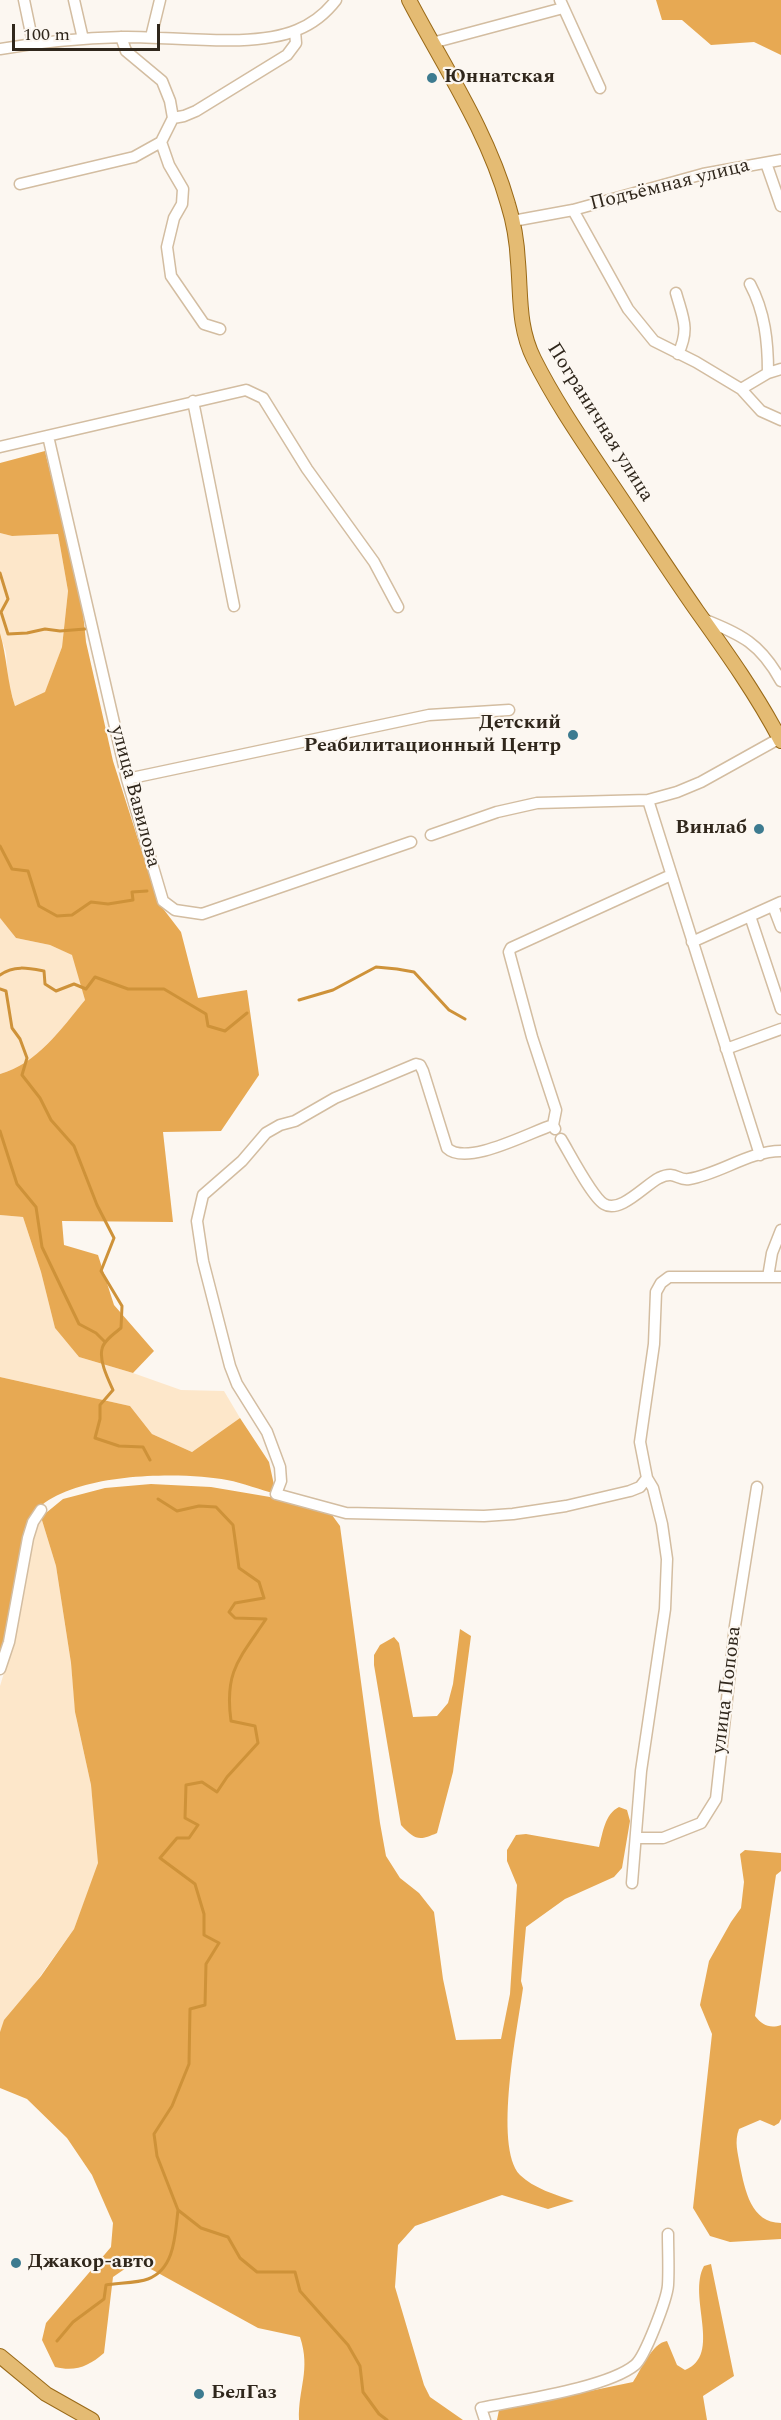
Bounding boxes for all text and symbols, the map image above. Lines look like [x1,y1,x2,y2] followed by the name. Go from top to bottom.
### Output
[15,12,164,50] scale bar
[23,21,70,48] text: 100 m
[444,66,555,90] place label: Юннатская
[425,71,439,85] marker: Юннатская
[588,155,752,217] street label: Подъёмная улица
[540,339,658,507] street label: Пограничная улица
[304,712,561,759] place label: Детский Реабилитационный Центр
[104,723,164,871] street label: улица Вавилова
[566,728,580,742] marker: Детский Реабилитационный Центр
[675,817,747,841] place label: Винлаб
[752,822,766,836] marker: Винлаб
[708,1625,748,1755] street label: улица Попова
[28,2251,154,2275] place label: Джакор-авто
[9,2256,23,2270] marker: Джакор-авто
[211,2382,277,2406] place label: БелГаз
[192,2387,206,2401] marker: БелГаз

